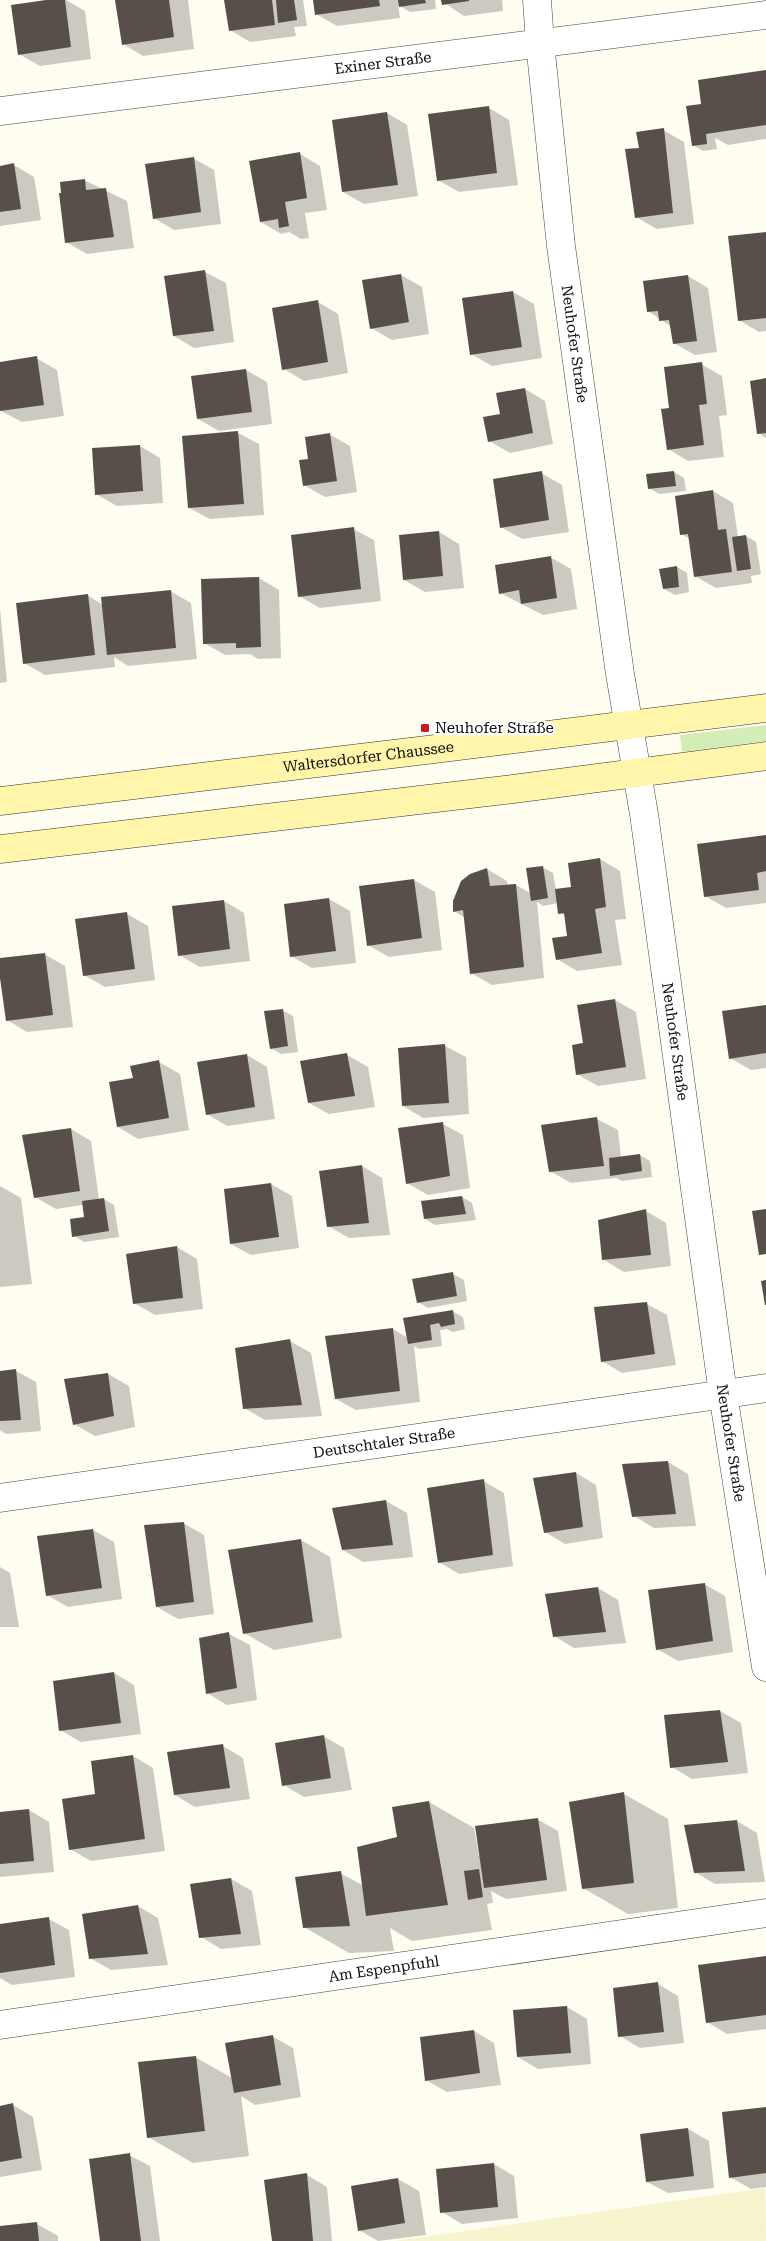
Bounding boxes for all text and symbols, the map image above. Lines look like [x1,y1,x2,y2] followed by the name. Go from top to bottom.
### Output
[333,48,433,78] street label: Exiner Straße
[557,284,592,404] street label: Neuhofer Straße
[435,719,554,737] place label: Neuhofer Straße
[419,722,431,734] marker: Neuhofer Straße
[282,738,455,776] street label: Waltersdorfer Chaussee
[658,981,692,1102] street label: Neuhofer Straße
[713,1383,749,1503] street label: Neuhofer Straße
[312,1424,456,1462] street label: Deutschtaler Straße
[327,1952,441,1986] street label: Am Espenpfuhl

